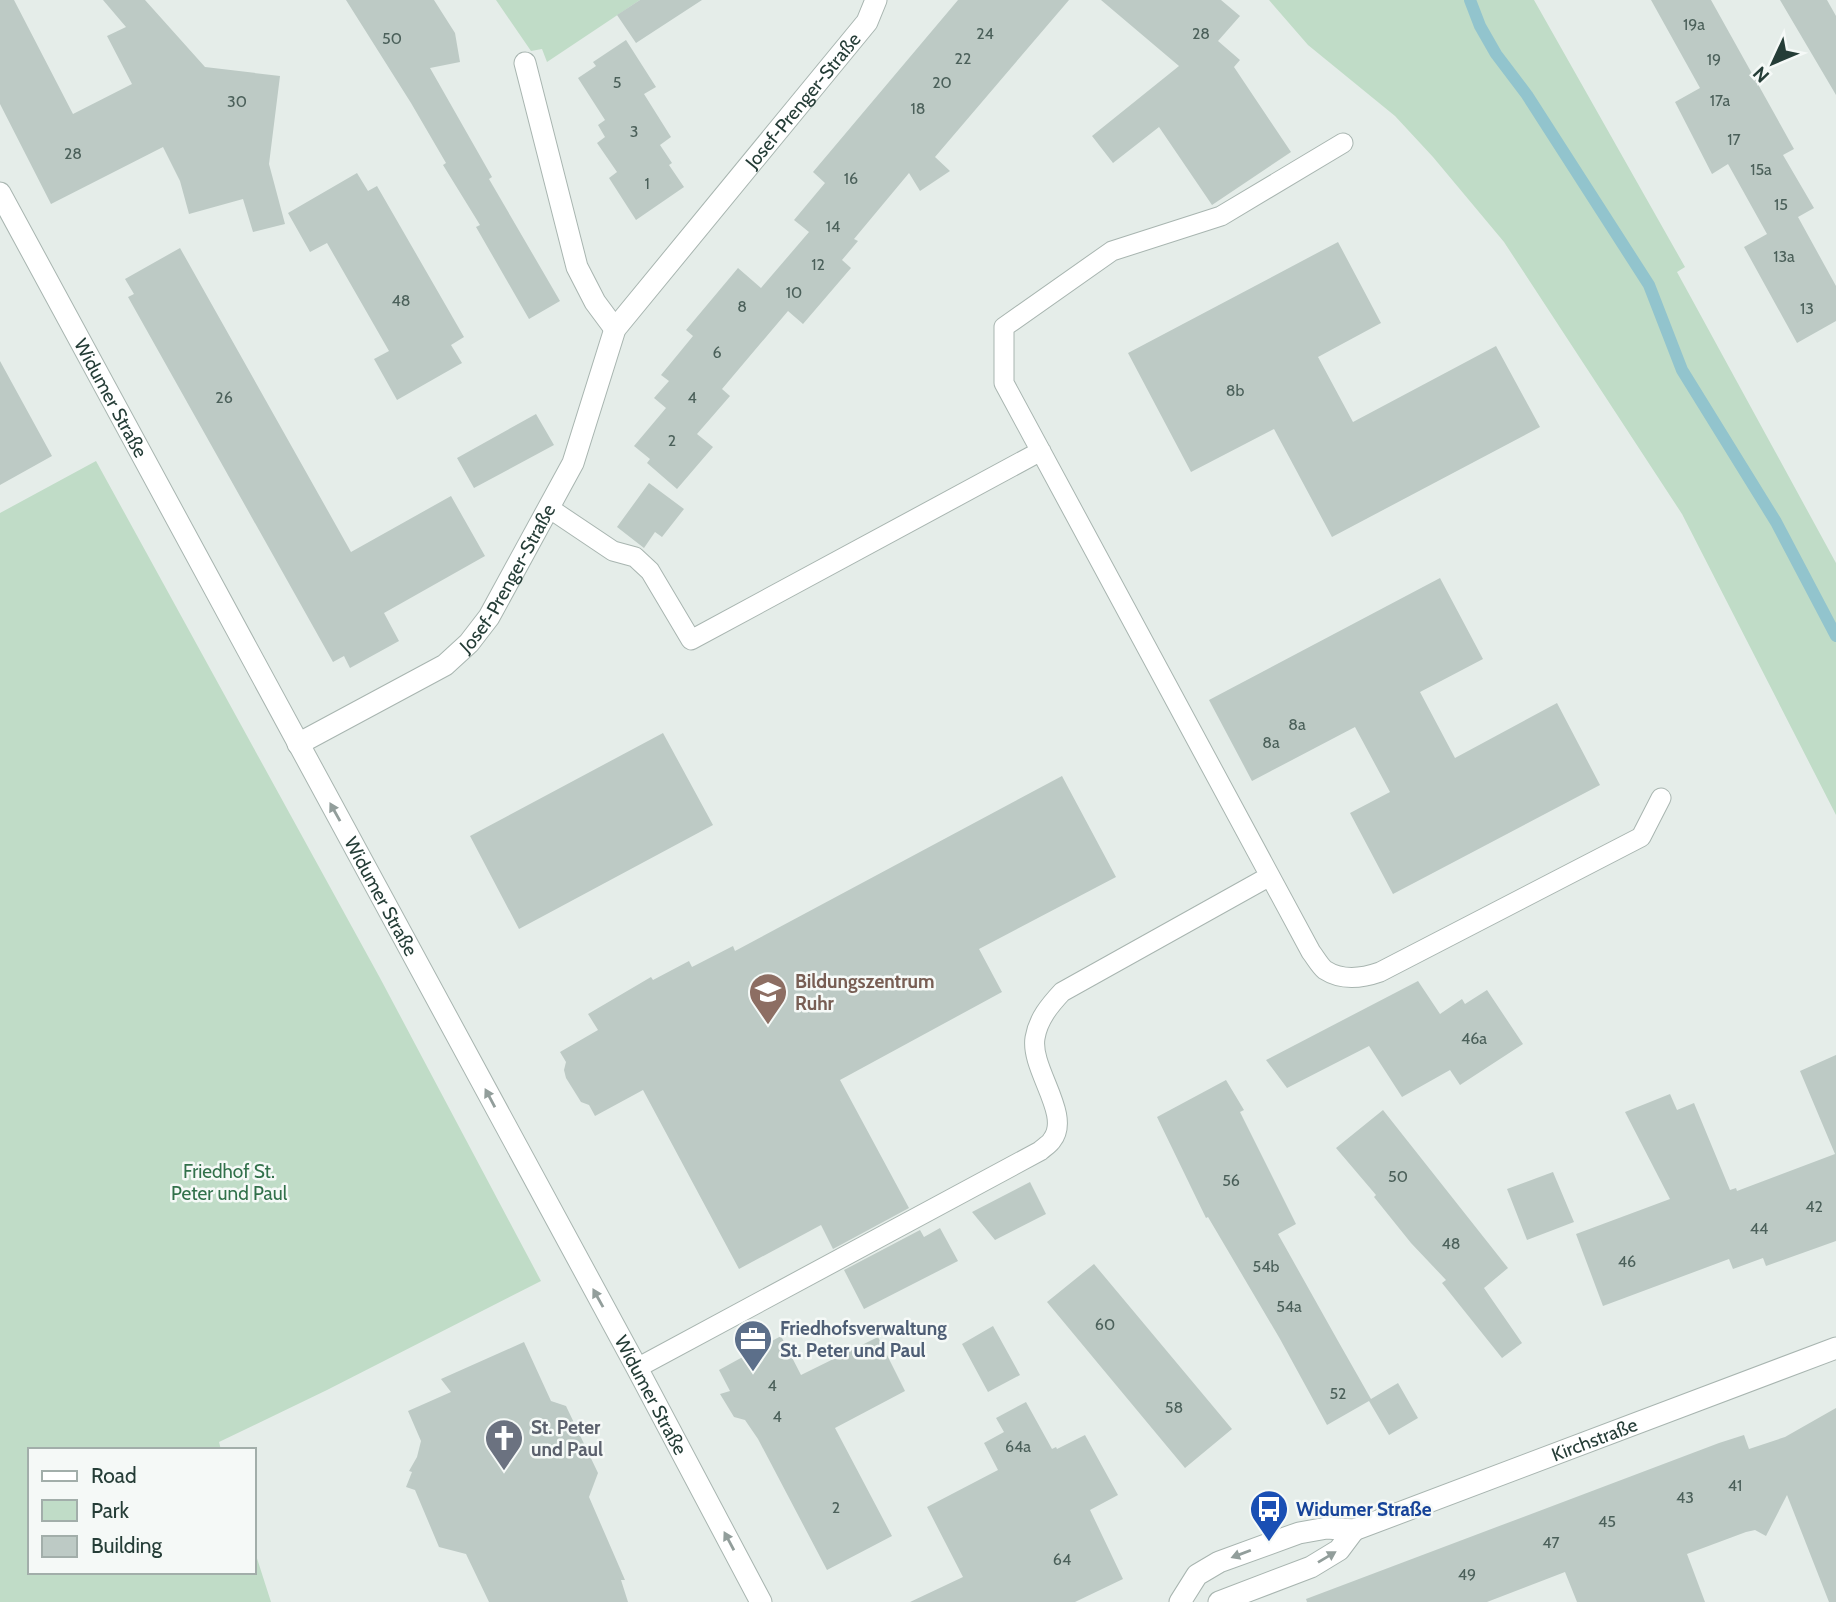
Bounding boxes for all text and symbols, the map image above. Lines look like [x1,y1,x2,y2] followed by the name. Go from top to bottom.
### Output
[1683,15,1705,34] house number: 19a
[976,24,994,43] house number: 24
[1192,24,1210,43] house number: 28
[740,28,865,174] street label: Josef-Prenger-Straße
[1738,28,1808,98] north arrow
[382,29,402,48] house number: 50
[955,49,971,68] house number: 22
[1707,50,1721,69] house number: 19
[1748,62,1774,87] text: N
[613,73,621,92] house number: 5
[932,73,952,92] house number: 20
[1710,91,1731,110] house number: 17a
[227,92,247,111] house number: 30
[911,99,925,118] house number: 18
[630,122,638,141] house number: 3
[1727,130,1741,149] house number: 17
[64,144,82,163] house number: 28
[1750,160,1772,179] house number: 15a
[844,169,858,188] house number: 16
[644,174,650,193] house number: 1
[1774,195,1788,214] house number: 15
[826,217,840,236] house number: 14
[1773,247,1795,266] house number: 13a
[811,255,825,274] house number: 12
[786,283,802,302] house number: 10
[392,291,410,310] house number: 48
[737,297,747,316] house number: 8
[1800,299,1814,318] house number: 13
[69,334,153,462] street label: Widumer Straße
[712,343,722,362] house number: 6
[1226,381,1244,400] house number: 8b
[215,388,233,407] house number: 26
[687,388,697,407] house number: 4
[668,431,676,450] house number: 2
[454,500,560,658] street label: Josef-Prenger-Straße
[1288,715,1306,734] house number: 8a
[1262,733,1280,752] house number: 8a
[329,802,341,822] one-way arrow
[340,833,423,960] street label: Widumer Straße
[795,970,934,1015] place label: Bildungszentrum Ruhr
[747,971,789,1026] school or university icon: Bildungszentrum Ruhr
[1461,1029,1487,1048] house number: 46a
[484,1088,495,1108] one-way arrow
[171,1160,288,1205] park label: Friedhof St. Peter und Paul
[1388,1167,1408,1186] house number: 50
[1222,1171,1240,1190] house number: 56
[1805,1197,1823,1216] house number: 42
[1750,1219,1768,1238] house number: 44
[1442,1234,1460,1253] house number: 48
[1618,1252,1636,1271] house number: 46
[1253,1257,1280,1276] house number: 54b
[592,1288,604,1308] one-way arrow
[1276,1297,1302,1316] house number: 54a
[1095,1315,1115,1334] house number: 60
[780,1317,947,1362] place label: Friedhofsverwaltung St. Peter und Paul
[732,1318,774,1373] office icon: Friedhofsverwaltung St. Peter und Paul
[610,1331,692,1459] street label: Widumer Straße
[767,1376,777,1395] house number: 4
[1329,1384,1347,1403] house number: 52
[1165,1398,1183,1417] house number: 58
[772,1407,782,1426] house number: 4
[1548,1413,1641,1466] street label: Kirchstraße
[531,1416,603,1461] place label: St. Peter und Paul
[483,1417,525,1472] church icon: St. Peter und Paul
[1005,1437,1031,1456] house number: 64a
[28,1448,256,1574] legend
[91,1463,137,1488] text: Road
[1728,1476,1742,1495] house number: 41
[1248,1488,1290,1543] bus stop icon: Widumer Straße
[1676,1488,1694,1507] house number: 43
[91,1498,129,1523] text: Park
[832,1498,840,1517] house number: 2
[1296,1498,1432,1521] place label: Widumer Straße
[1598,1512,1616,1531] house number: 45
[724,1531,736,1551] one-way arrow
[91,1533,163,1558] text: Building
[1542,1533,1560,1552] house number: 47
[1231,1548,1252,1559] one-way arrow
[1053,1550,1071,1569] house number: 64
[1318,1551,1337,1564] one-way arrow
[1458,1565,1476,1584] house number: 49

